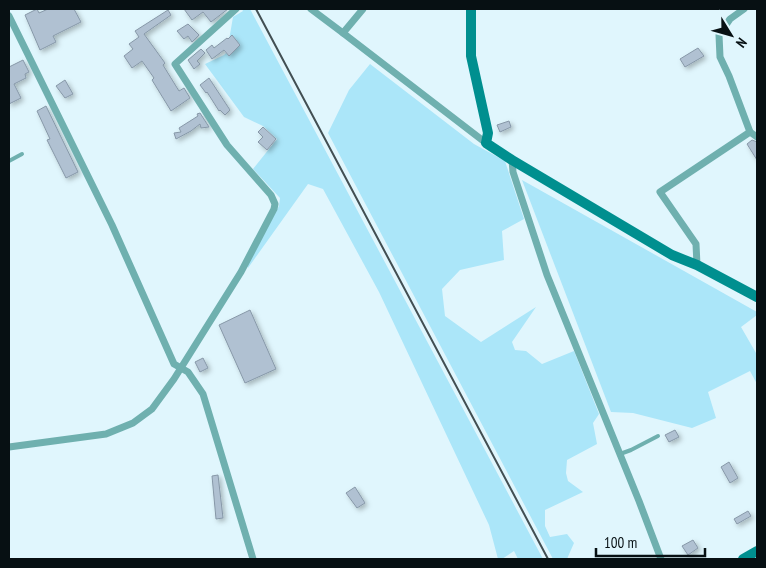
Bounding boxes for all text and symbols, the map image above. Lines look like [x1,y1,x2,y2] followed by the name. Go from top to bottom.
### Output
[706,10,756,60] north arrow
[732,34,751,51] text: N
[596,526,705,558] scale bar
[604,533,637,552] text: 100 m

